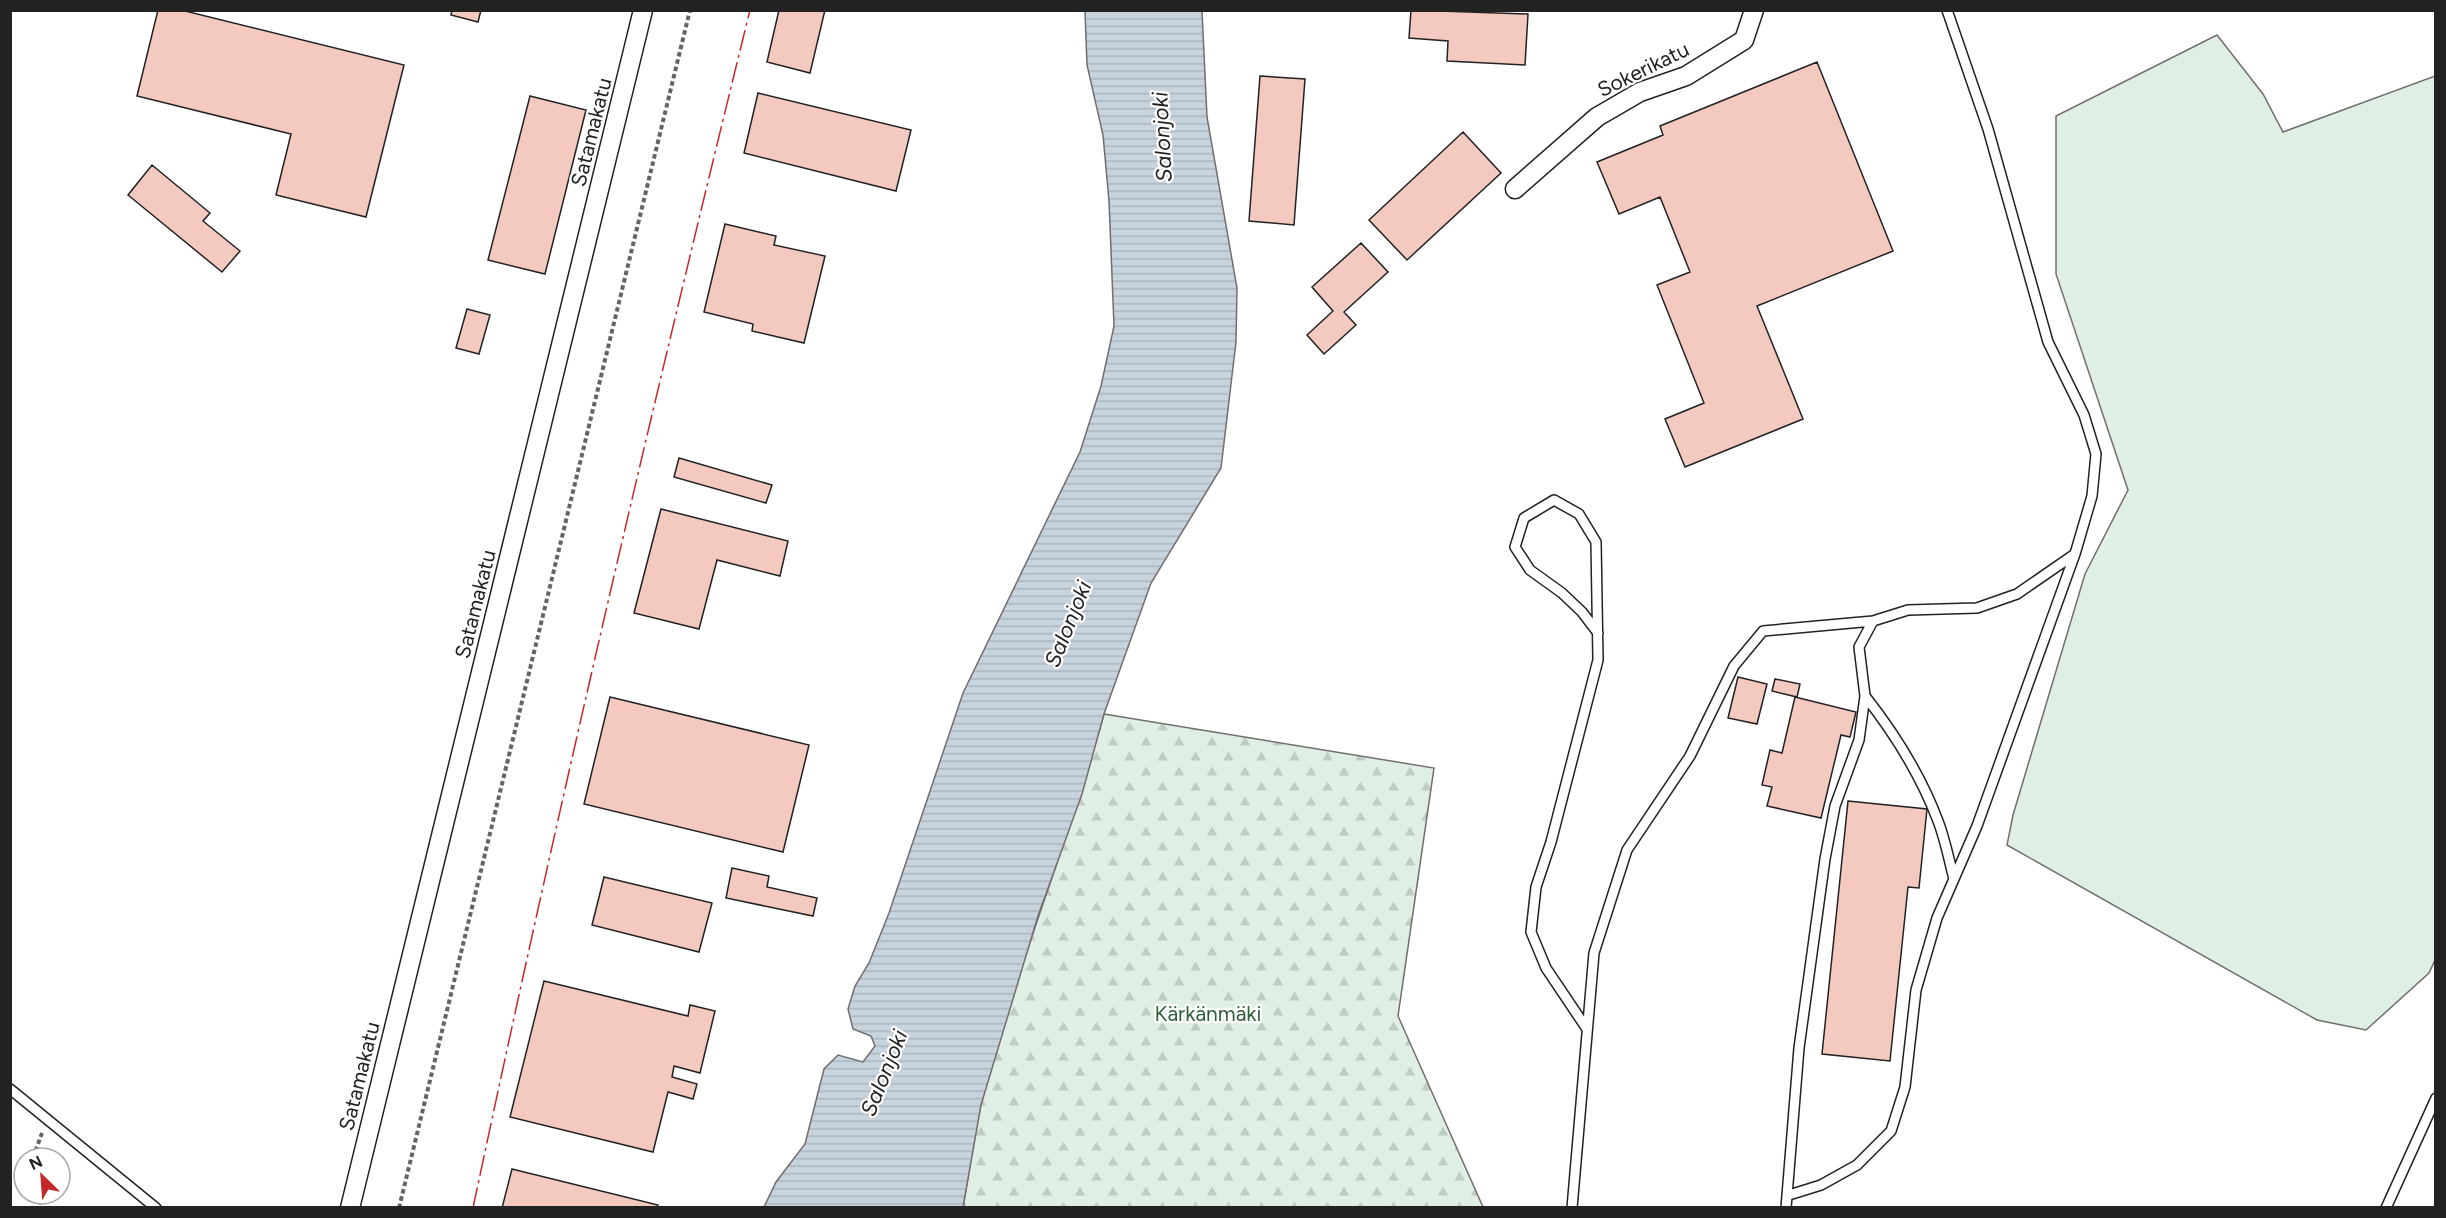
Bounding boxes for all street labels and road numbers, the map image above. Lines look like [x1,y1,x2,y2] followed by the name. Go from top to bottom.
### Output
[1593,36,1693,102] street label: Sokerikatu
[565,75,617,189] street label: Satamakatu
[449,547,501,661] street label: Satamakatu
[333,1019,385,1133] street label: Satamakatu

